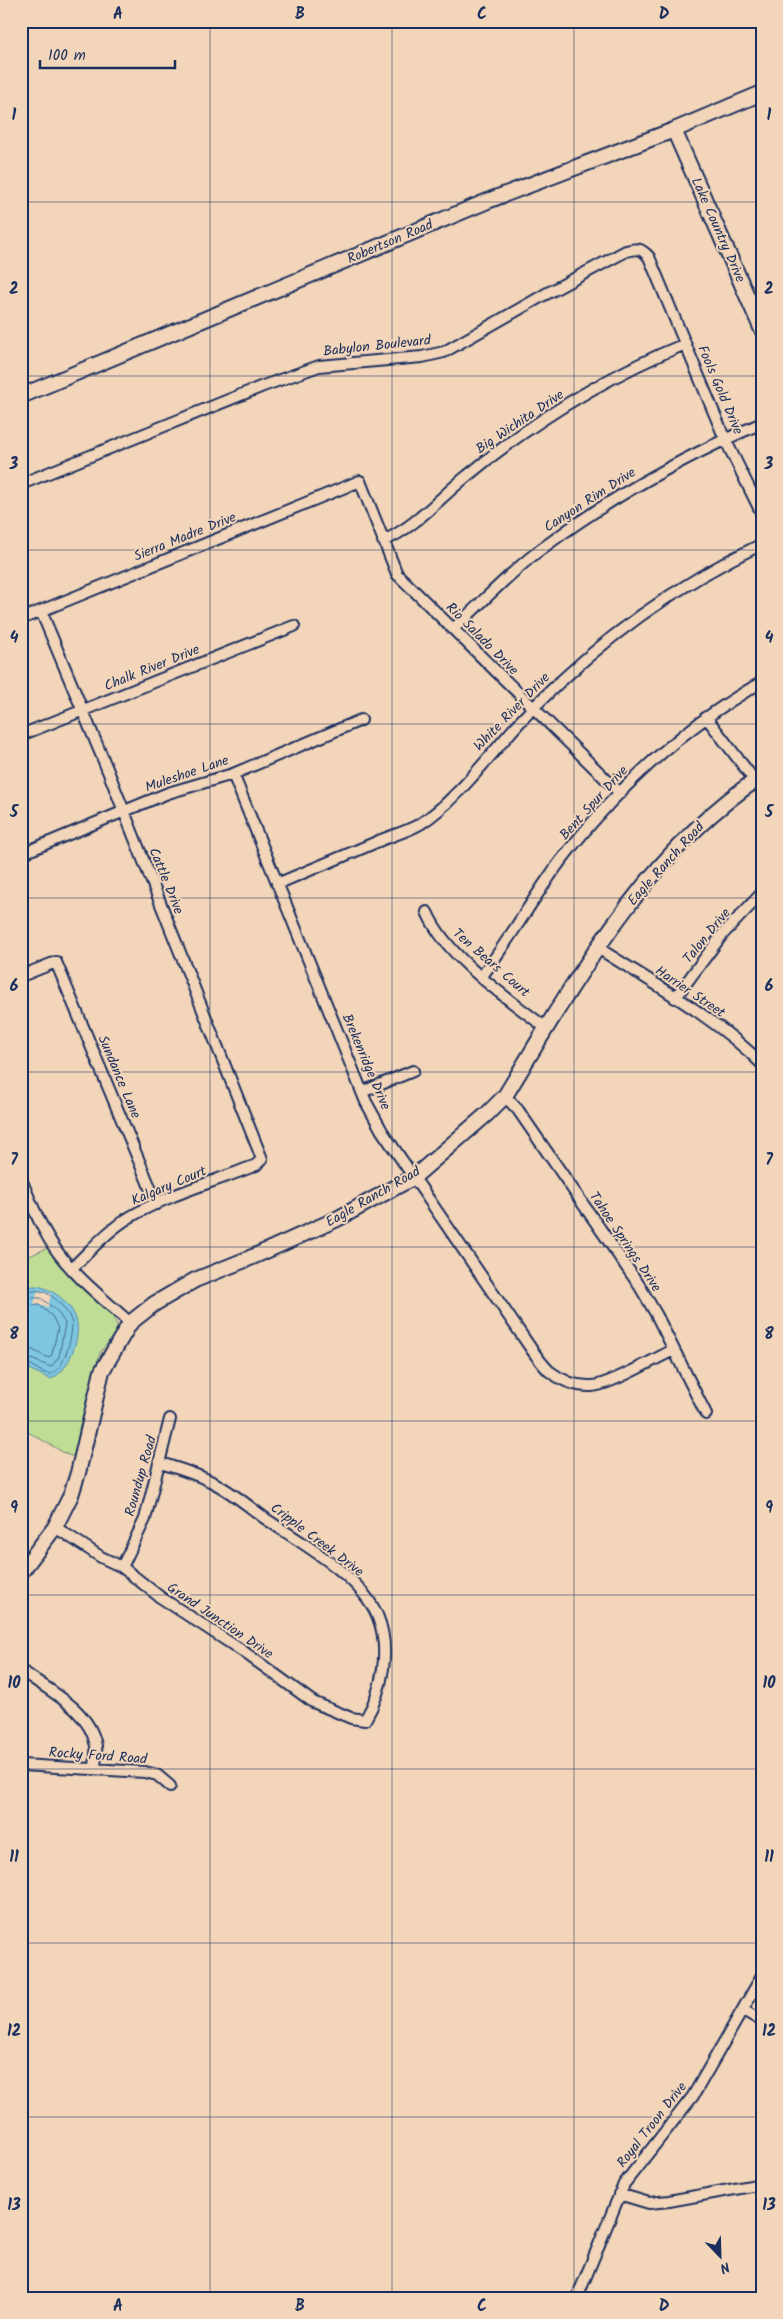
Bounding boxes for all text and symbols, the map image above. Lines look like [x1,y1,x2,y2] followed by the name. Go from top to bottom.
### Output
[113,2,123,27] text: A
[295,2,305,27] text: B
[477,2,487,27] text: C
[659,2,670,27] text: D
[40,38,175,70] scale bar
[48,44,86,68] text: 100 m
[12,103,17,128] text: 1
[767,103,772,128] text: 1
[685,174,751,287] street label: Lake Country Drive
[344,214,437,270] street label: Robertson Road
[9,277,19,302] text: 2
[764,277,774,302] text: 2
[322,329,433,363] street label: Babylon Boulevard
[691,342,749,439] street label: Fools Gold Drive
[471,384,569,460] street label: Big Wichita Drive
[9,452,19,477] text: 3
[764,452,774,477] text: 3
[540,462,641,538] street label: Canyon Rim Drive
[130,506,240,568] street label: Sierra Madre Drive
[440,597,524,681] street label: Rio Salado Drive
[10,626,19,651] text: 4
[765,626,774,651] text: 4
[101,639,204,697] street label: Chalk River Drive
[469,667,556,756] street label: White River Drive
[142,749,232,799] street label: Muleshoe Lane
[554,760,634,845] street label: Bent Spur Drive
[9,800,20,825] text: 5
[764,800,775,825] text: 5
[622,816,710,911] street label: Eagle Ranch Road
[143,844,190,918] street label: Cattle Drive
[678,903,737,969] street label: Talon Drive
[447,923,535,1003] street label: Ten Bears Court
[650,960,730,1024] street label: Harrier Street
[10,974,19,999] text: 6
[765,974,774,999] text: 6
[336,1010,397,1114] street label: Brekenridge Drive
[92,1032,147,1123] street label: Sundance Lane
[10,1148,18,1173] text: 7
[765,1148,773,1173] text: 7
[128,1160,211,1212] street label: Kalgary Court
[321,1160,425,1233] street label: Eagle Ranch Road
[583,1187,667,1297] street label: Tahoe Springs Drive
[9,1322,19,1347] text: 8
[764,1322,774,1347] text: 8
[119,1432,163,1519] street label: Roundup Road
[10,1496,18,1521] text: 9
[765,1496,773,1521] text: 9
[266,1497,369,1583] street label: Cripple Creek Drive
[162,1577,278,1665] street label: Grand Junction Drive
[7,1671,21,1696] text: 10
[762,1671,776,1696] text: 10
[48,1742,149,1770] street label: Rocky Ford Road
[9,1845,19,1870] text: 11
[764,1845,774,1870] text: 11
[7,2019,21,2044] text: 12
[762,2019,776,2044] text: 12
[611,2077,693,2173] street label: Royal Troon Drive
[7,2193,21,2218] text: 13
[762,2193,776,2218] text: 13
[696,2232,746,2282] north arrow
[716,2255,733,2279] text: N
[113,2294,123,2319] text: A
[295,2294,305,2319] text: B
[477,2294,487,2319] text: C
[659,2294,670,2319] text: D

